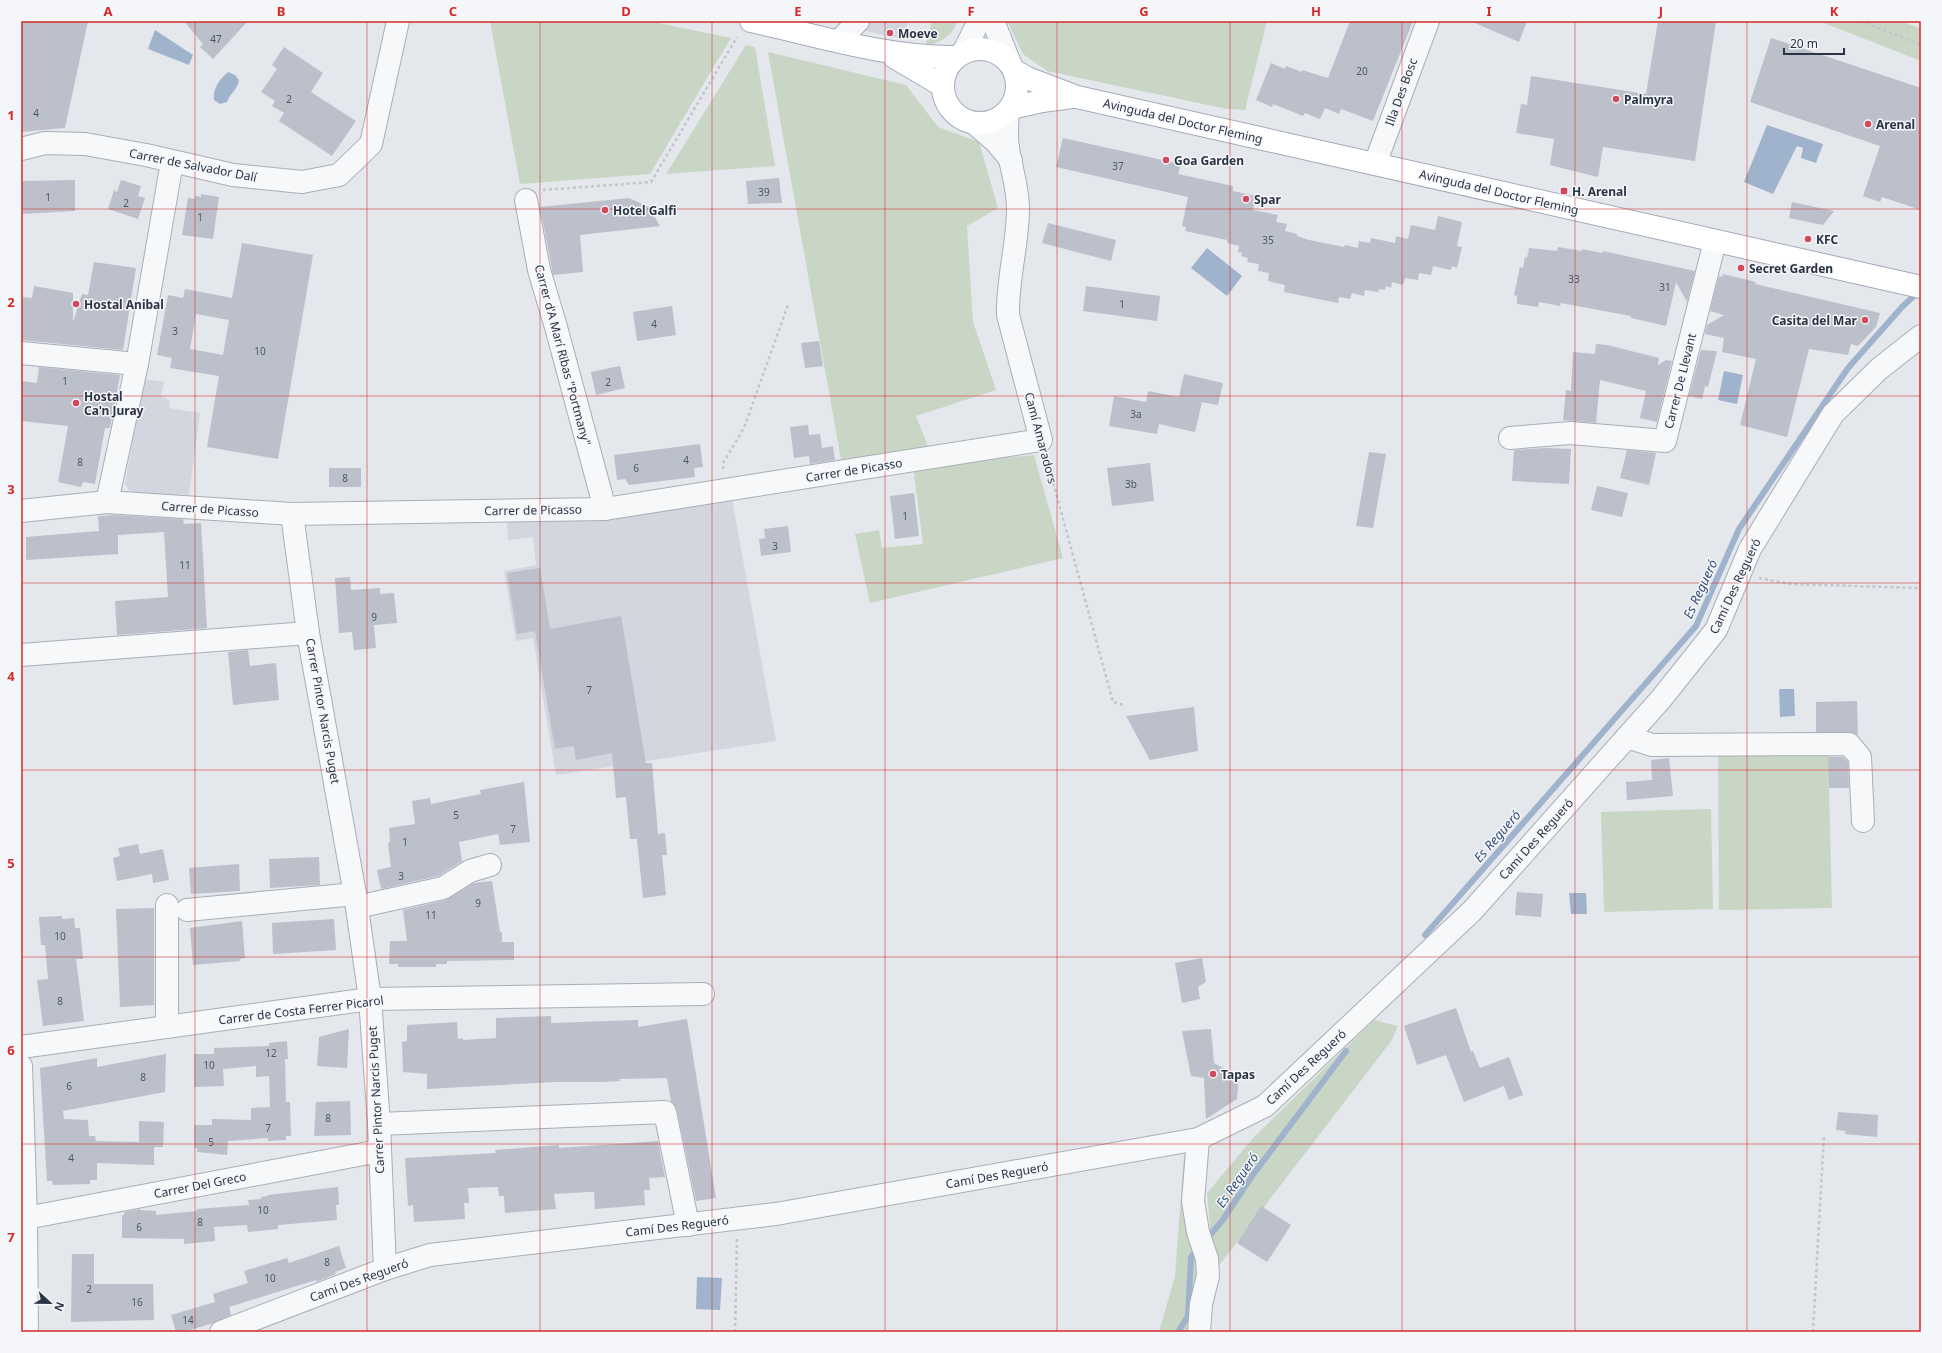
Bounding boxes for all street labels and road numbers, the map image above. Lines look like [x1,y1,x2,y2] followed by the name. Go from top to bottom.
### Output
[1381,55,1421,128] street label: Illa Des Bosc
[1102,94,1264,148] street label: Avinguda del Doctor Fleming
[128,144,259,186] street label: Carrer de Salvador Dalí
[1418,165,1580,219] street label: Avinguda del Doctor Fleming
[531,263,595,447] street label: Carrer d'A Marí Ribas "Portmany"
[1660,331,1700,431] street label: Carrer De Llevant
[1021,390,1061,486] street label: Camí Amaradors
[804,454,904,486] street label: Carrer de Picasso
[161,497,259,521] street label: Carrer de Picasso
[484,501,582,519] street label: Carrer de Picasso
[1705,535,1765,637] street label: Camí Des Regueró
[302,637,344,786] street label: Carrer Pintor Narcis Puget
[1495,795,1577,883] street label: Camí Des Regueró
[217,991,385,1029] street label: Carrer de Costa Ferrer Picarol
[364,1025,388,1174] street label: Carrer Pintor Narcis Puget
[1262,1025,1350,1109] street label: Camí Des Regueró
[944,1158,1050,1192] street label: Camí Des Regueró
[152,1168,248,1202] street label: Carrer Del Greco
[624,1211,730,1241] street label: Camí Des Regueró
[307,1254,411,1306] street label: Camí Des Regueró

